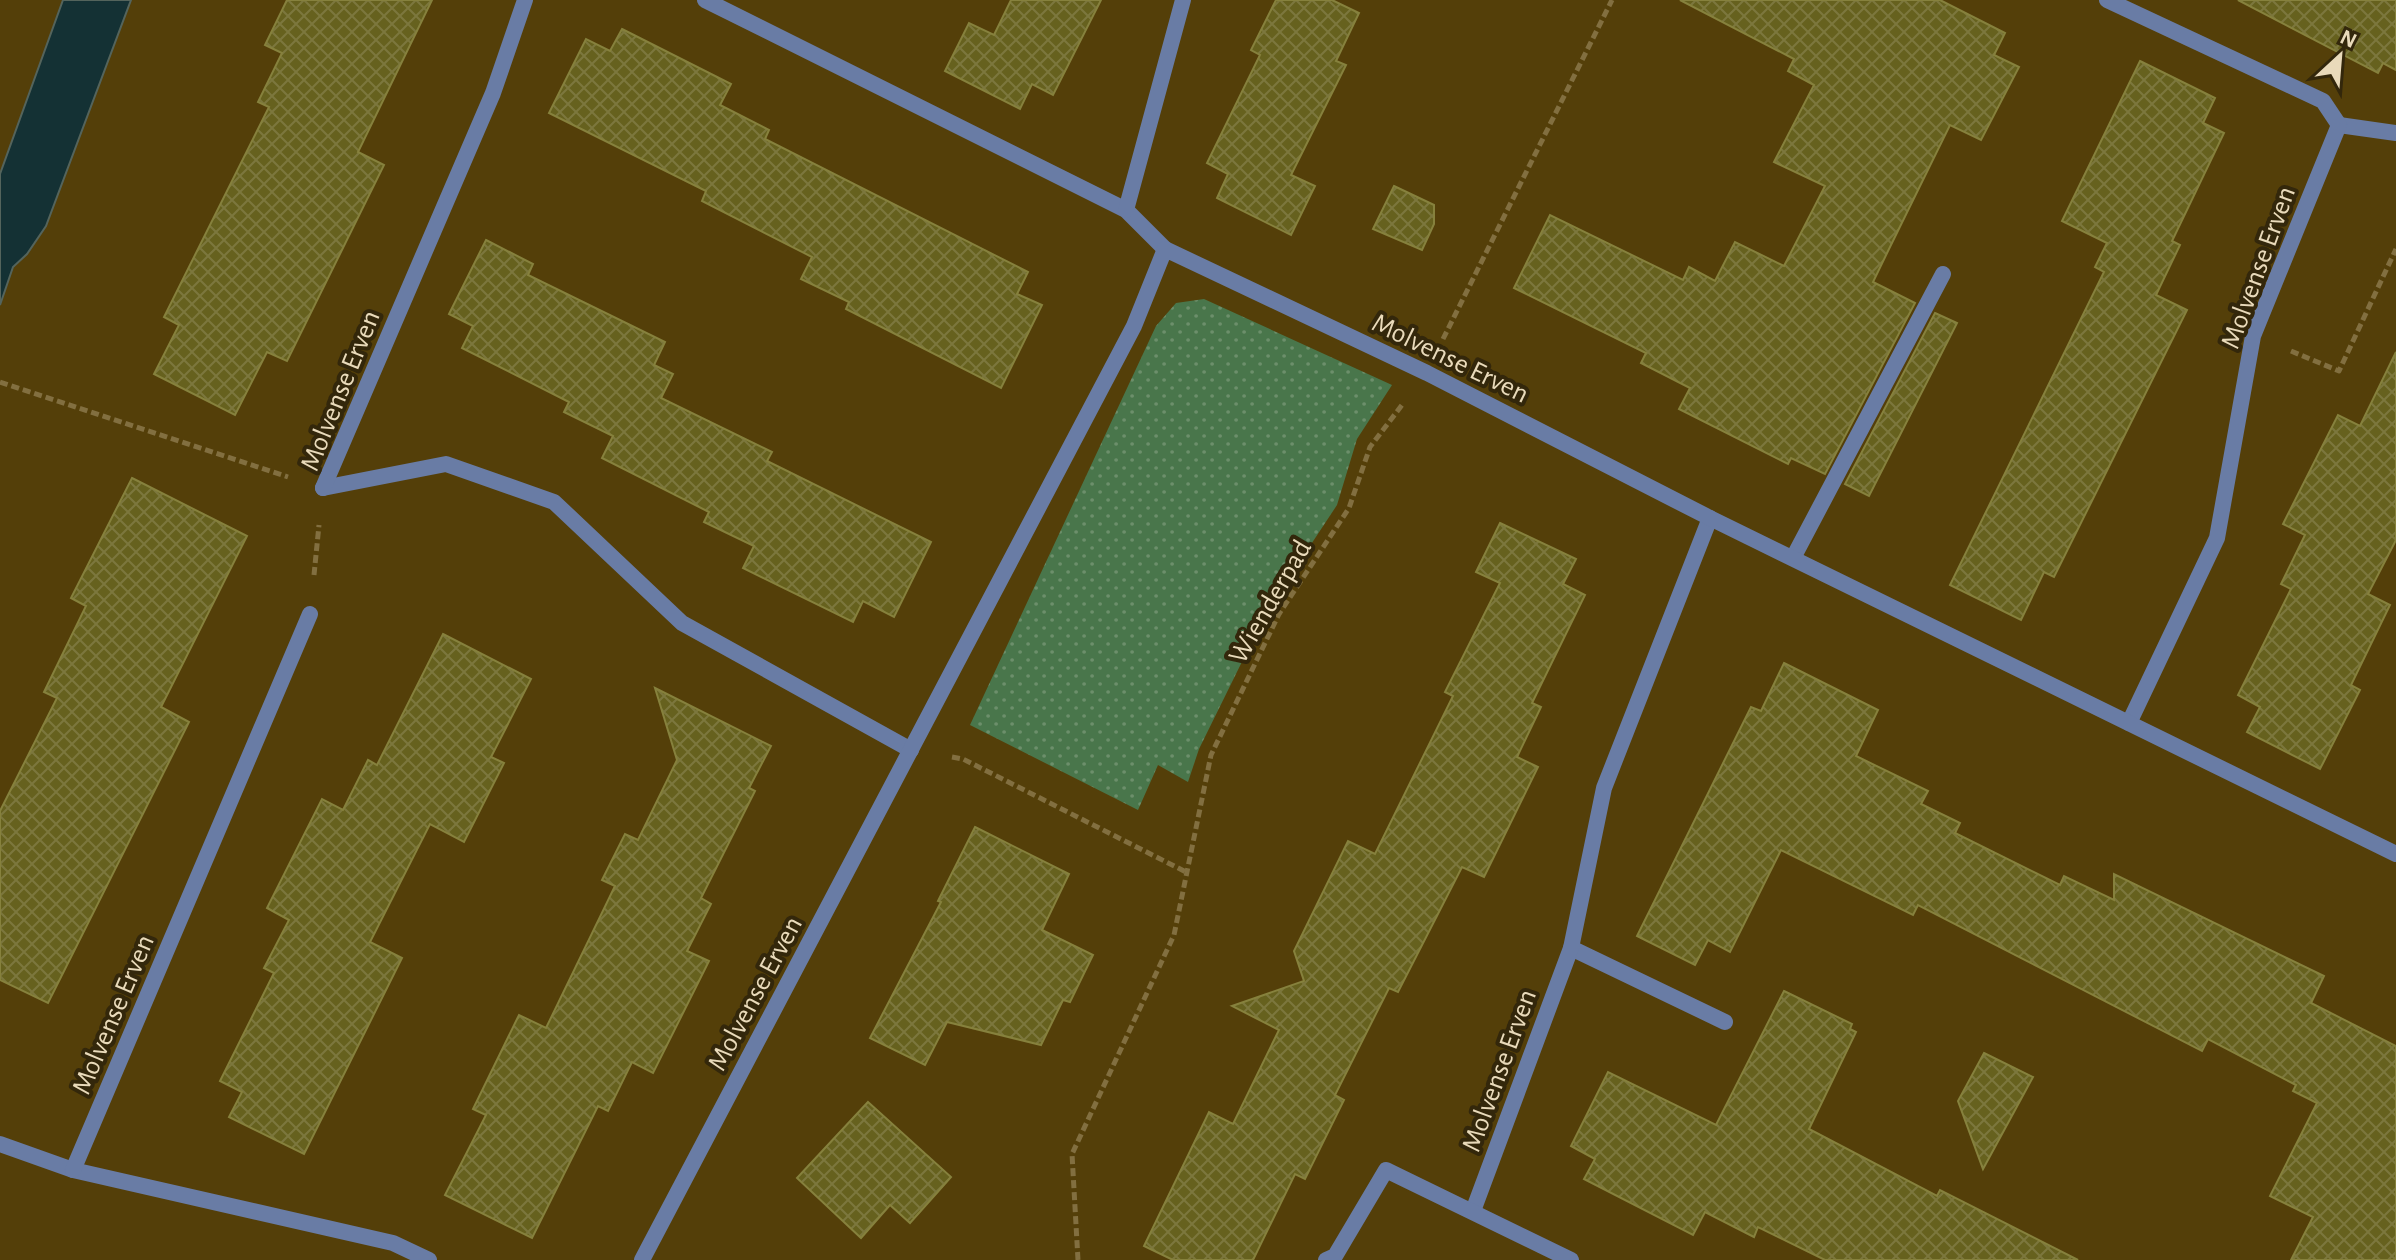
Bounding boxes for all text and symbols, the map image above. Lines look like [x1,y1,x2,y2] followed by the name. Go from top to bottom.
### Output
[2300,16,2380,96] north arrow
[2337,26,2360,52] text: N
[2217,183,2301,352] street label: Molvense Erven
[296,307,386,475] street label: Molvense Erven
[1367,309,1533,409] street label: Molvense Erven
[1224,536,1317,668] street label: Wienderpad
[703,912,808,1076] street label: Molvense Erven
[68,931,160,1099] street label: Molvense Erven
[1458,986,1542,1155] street label: Molvense Erven

